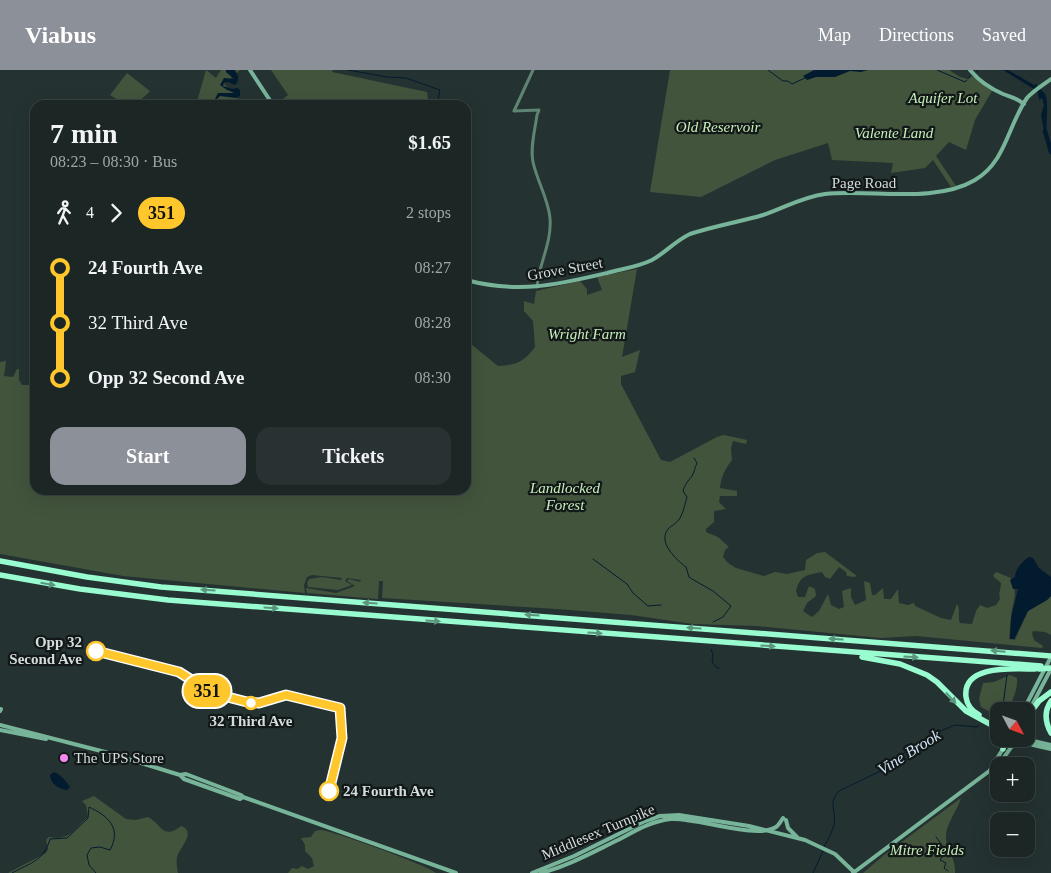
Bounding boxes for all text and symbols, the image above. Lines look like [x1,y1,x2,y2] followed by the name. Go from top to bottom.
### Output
[25,22,96,48] text: Viabus
[818,25,851,45] text: Map
[879,25,954,45] text: Directions
[982,25,1026,45] text: Saved
[908,90,978,106] park label: Aquifer Lot
[50,118,118,149] text: 7 min
[676,119,760,135] park label: Old Reservoir
[855,125,934,141] park label: Valente Land
[408,132,451,153] text: $1.65
[50,153,177,170] text: 08:23 – 08:30 · Bus
[832,175,897,191] street label: Page Road
[50,199,78,227] icon: walk
[102,199,130,227] icon: forward
[148,203,175,223] text: 351
[86,204,94,221] text: 4
[406,204,451,221] text: 2 stops
[526,254,605,283] street label: Grove Street
[88,257,203,278] text: 24 Fourth Ave
[415,259,451,276] text: 08:27
[88,312,188,333] text: 32 Third Ave
[415,314,451,331] text: 08:28
[548,326,626,342] park label: Wright Farm
[88,367,244,388] text: Opp 32 Second Ave
[415,369,451,386] text: 08:30
[50,427,246,485] button: Start
[256,427,451,485] button: Tickets
[529,480,600,513] park label: Landlocked Forest
[40,581,56,589] one-way arrow
[200,586,216,594] one-way arrow
[362,599,378,607] one-way arrow
[264,605,280,613] one-way arrow
[524,611,540,619] one-way arrow
[426,617,442,625] one-way arrow
[686,623,702,631] one-way arrow
[588,629,604,637] one-way arrow
[9,634,82,667] place label: Opp 32 Second Ave
[828,634,844,642] one-way arrow
[86,641,106,661] marker: Opp 32 Second Ave
[760,643,776,651] one-way arrow
[990,647,1006,655] one-way arrow
[903,653,919,661] one-way arrow
[178,675,236,707] line badge: 351
[194,681,221,701] text: 351
[945,691,957,703] one-way arrow
[244,696,258,710] marker: 32 Third Ave
[990,702,1035,748] north arrow
[990,702,1035,857] map controls
[210,713,293,729] place label: 32 Third Ave
[875,726,944,778] water label: Vine Brook
[74,750,164,766] place label: The UPS Store
[58,752,70,764] marker: The UPS Store
[990,757,1035,802] button: +
[319,781,339,801] marker: 24 Fourth Ave
[343,783,434,799] place label: 24 Fourth Ave
[539,801,657,863] street label: Middlesex Turnpike
[990,812,1035,857] button: −
[889,842,964,858] park label: Mitre Fields

